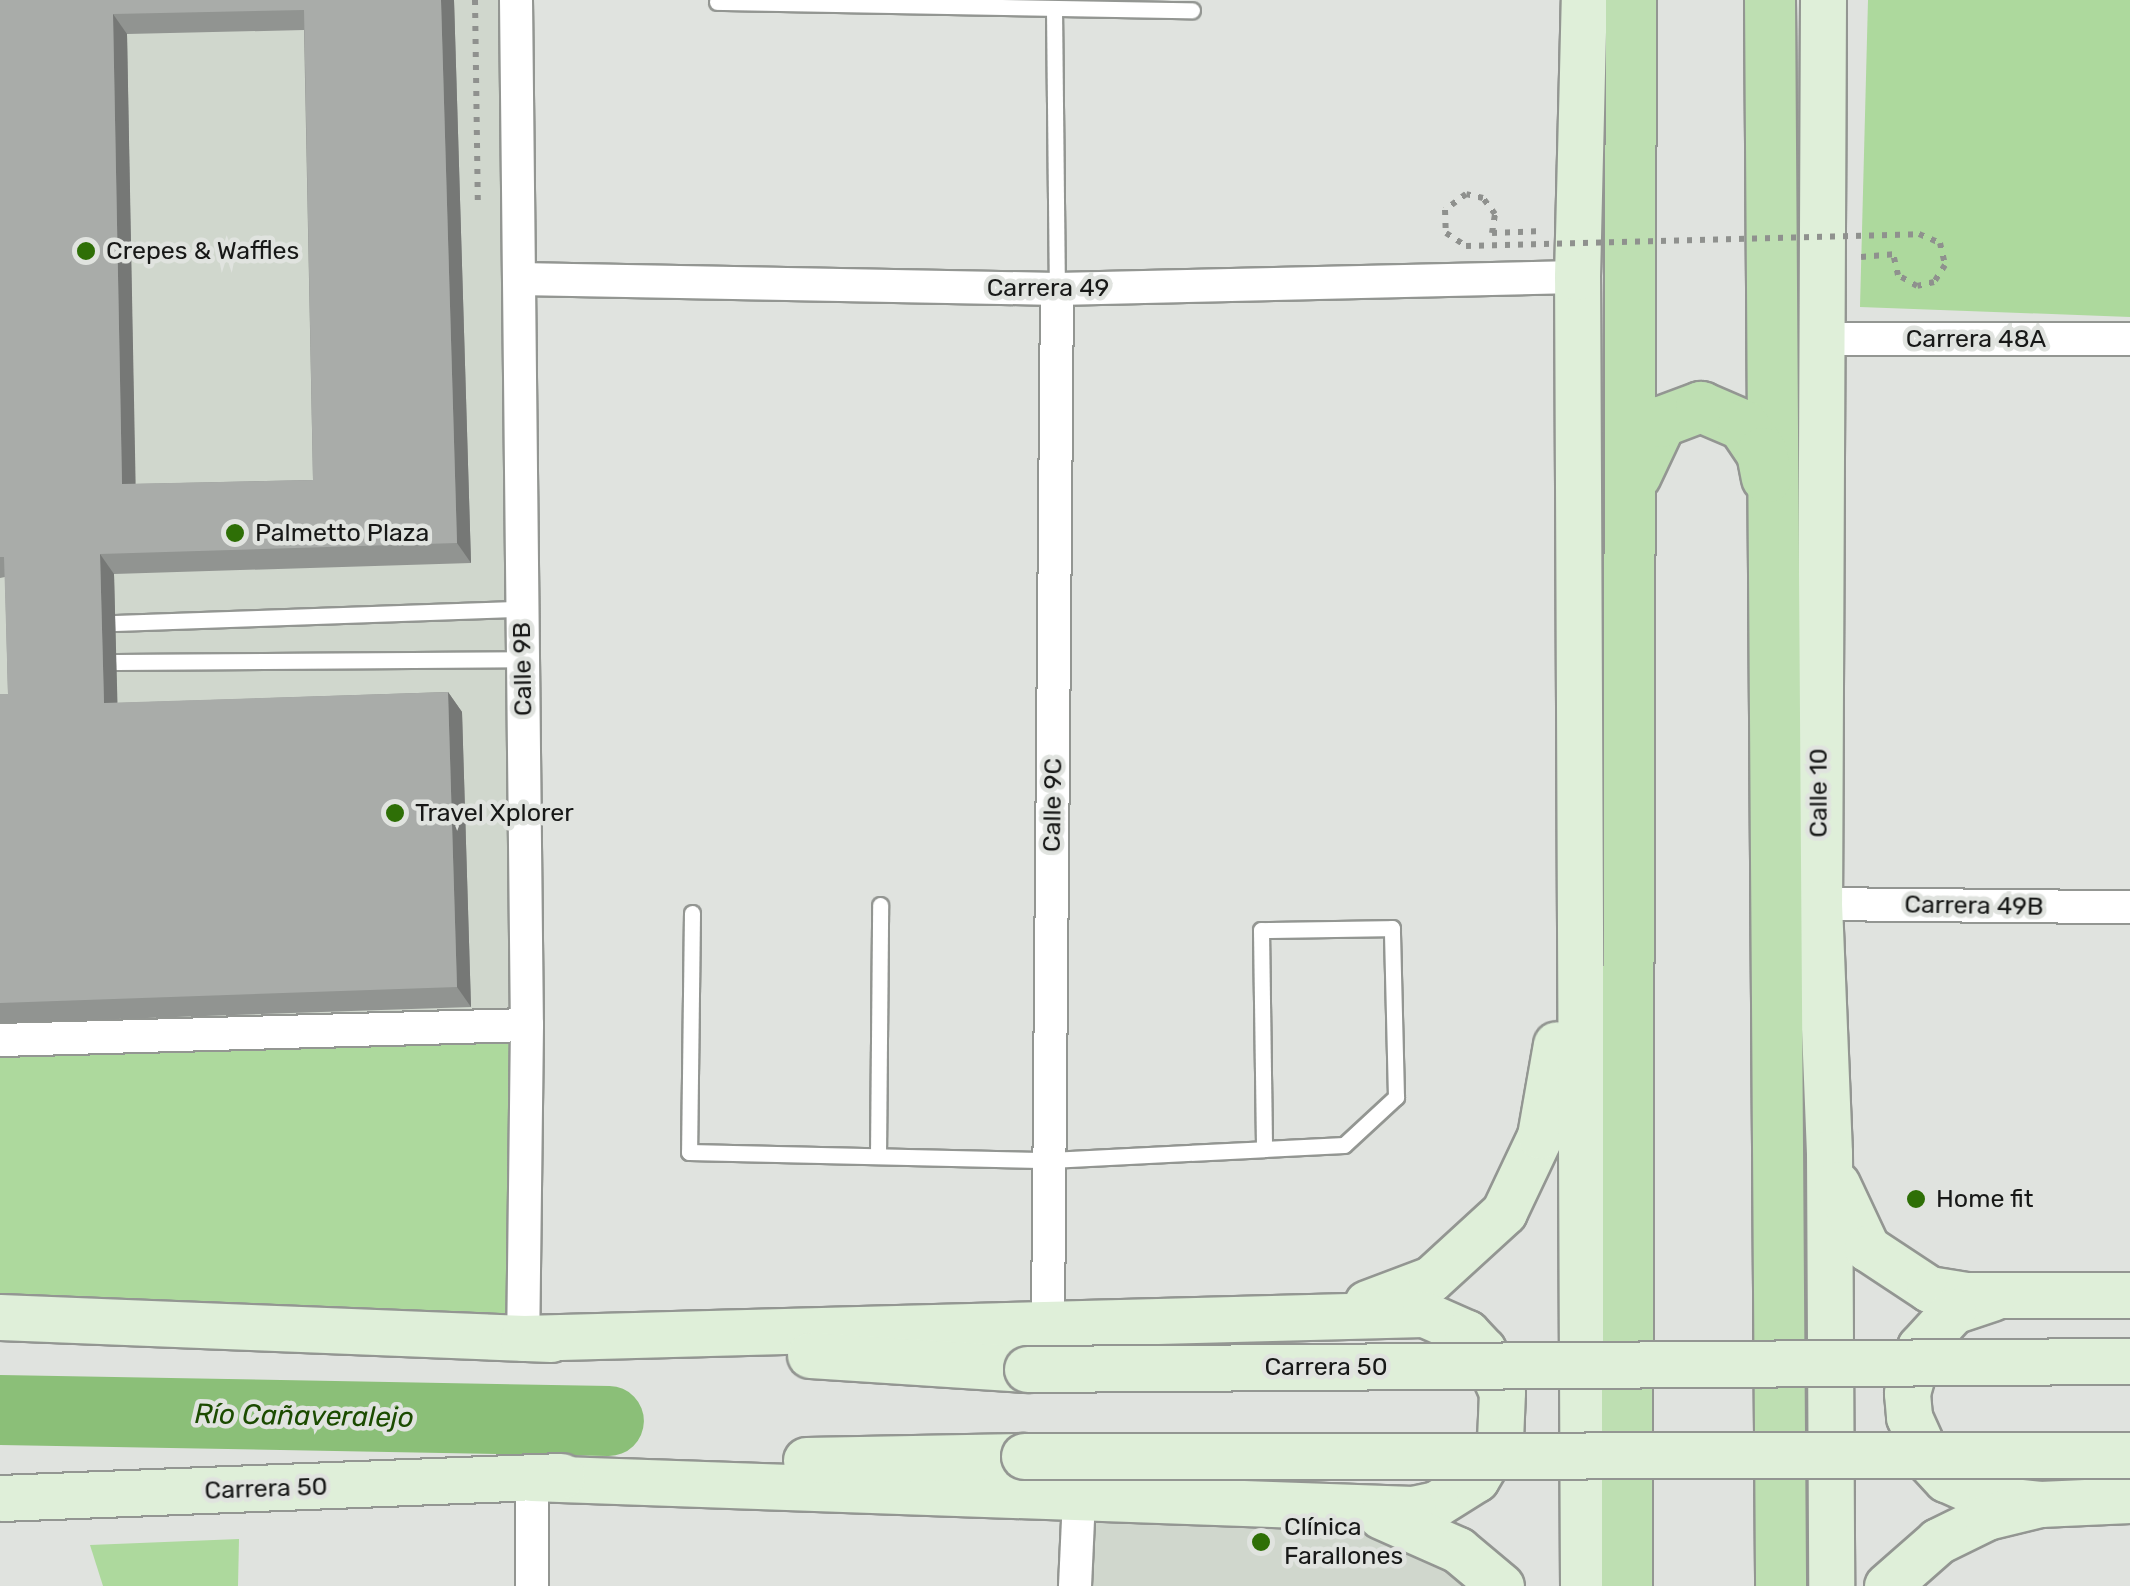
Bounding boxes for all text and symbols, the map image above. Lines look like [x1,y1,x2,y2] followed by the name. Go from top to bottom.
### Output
[106,236,300,266] place label: Crepes & Waffles
[75,240,97,262] marker: Crepes & Waffles
[987,273,1109,303] street label: Carrera 49
[1906,324,2046,354] street label: Carrera 48A
[255,518,429,548] place label: Palmetto Plaza
[224,522,246,544] marker: Palmetto Plaza
[507,622,539,716] street label: Calle 9B
[1804,748,1834,838] street label: Calle 10
[1037,758,1069,852] street label: Calle 9C
[415,798,574,828] place label: Travel Xplorer
[384,802,406,824] marker: Travel Xplorer
[1904,890,2044,922] street label: Carrera 49B
[1936,1184,2034,1214] place label: Home fit
[1905,1188,1927,1210] marker: Home fit
[1264,1352,1388,1382] street label: Carrera 50
[194,1397,414,1435] water label: Río Cañaveralejo
[204,1472,328,1506] street label: Carrera 50
[1284,1513,1403,1572] place label: Clínica Farallones
[1248,1529,1274,1555] marker: Clínica Farallones

